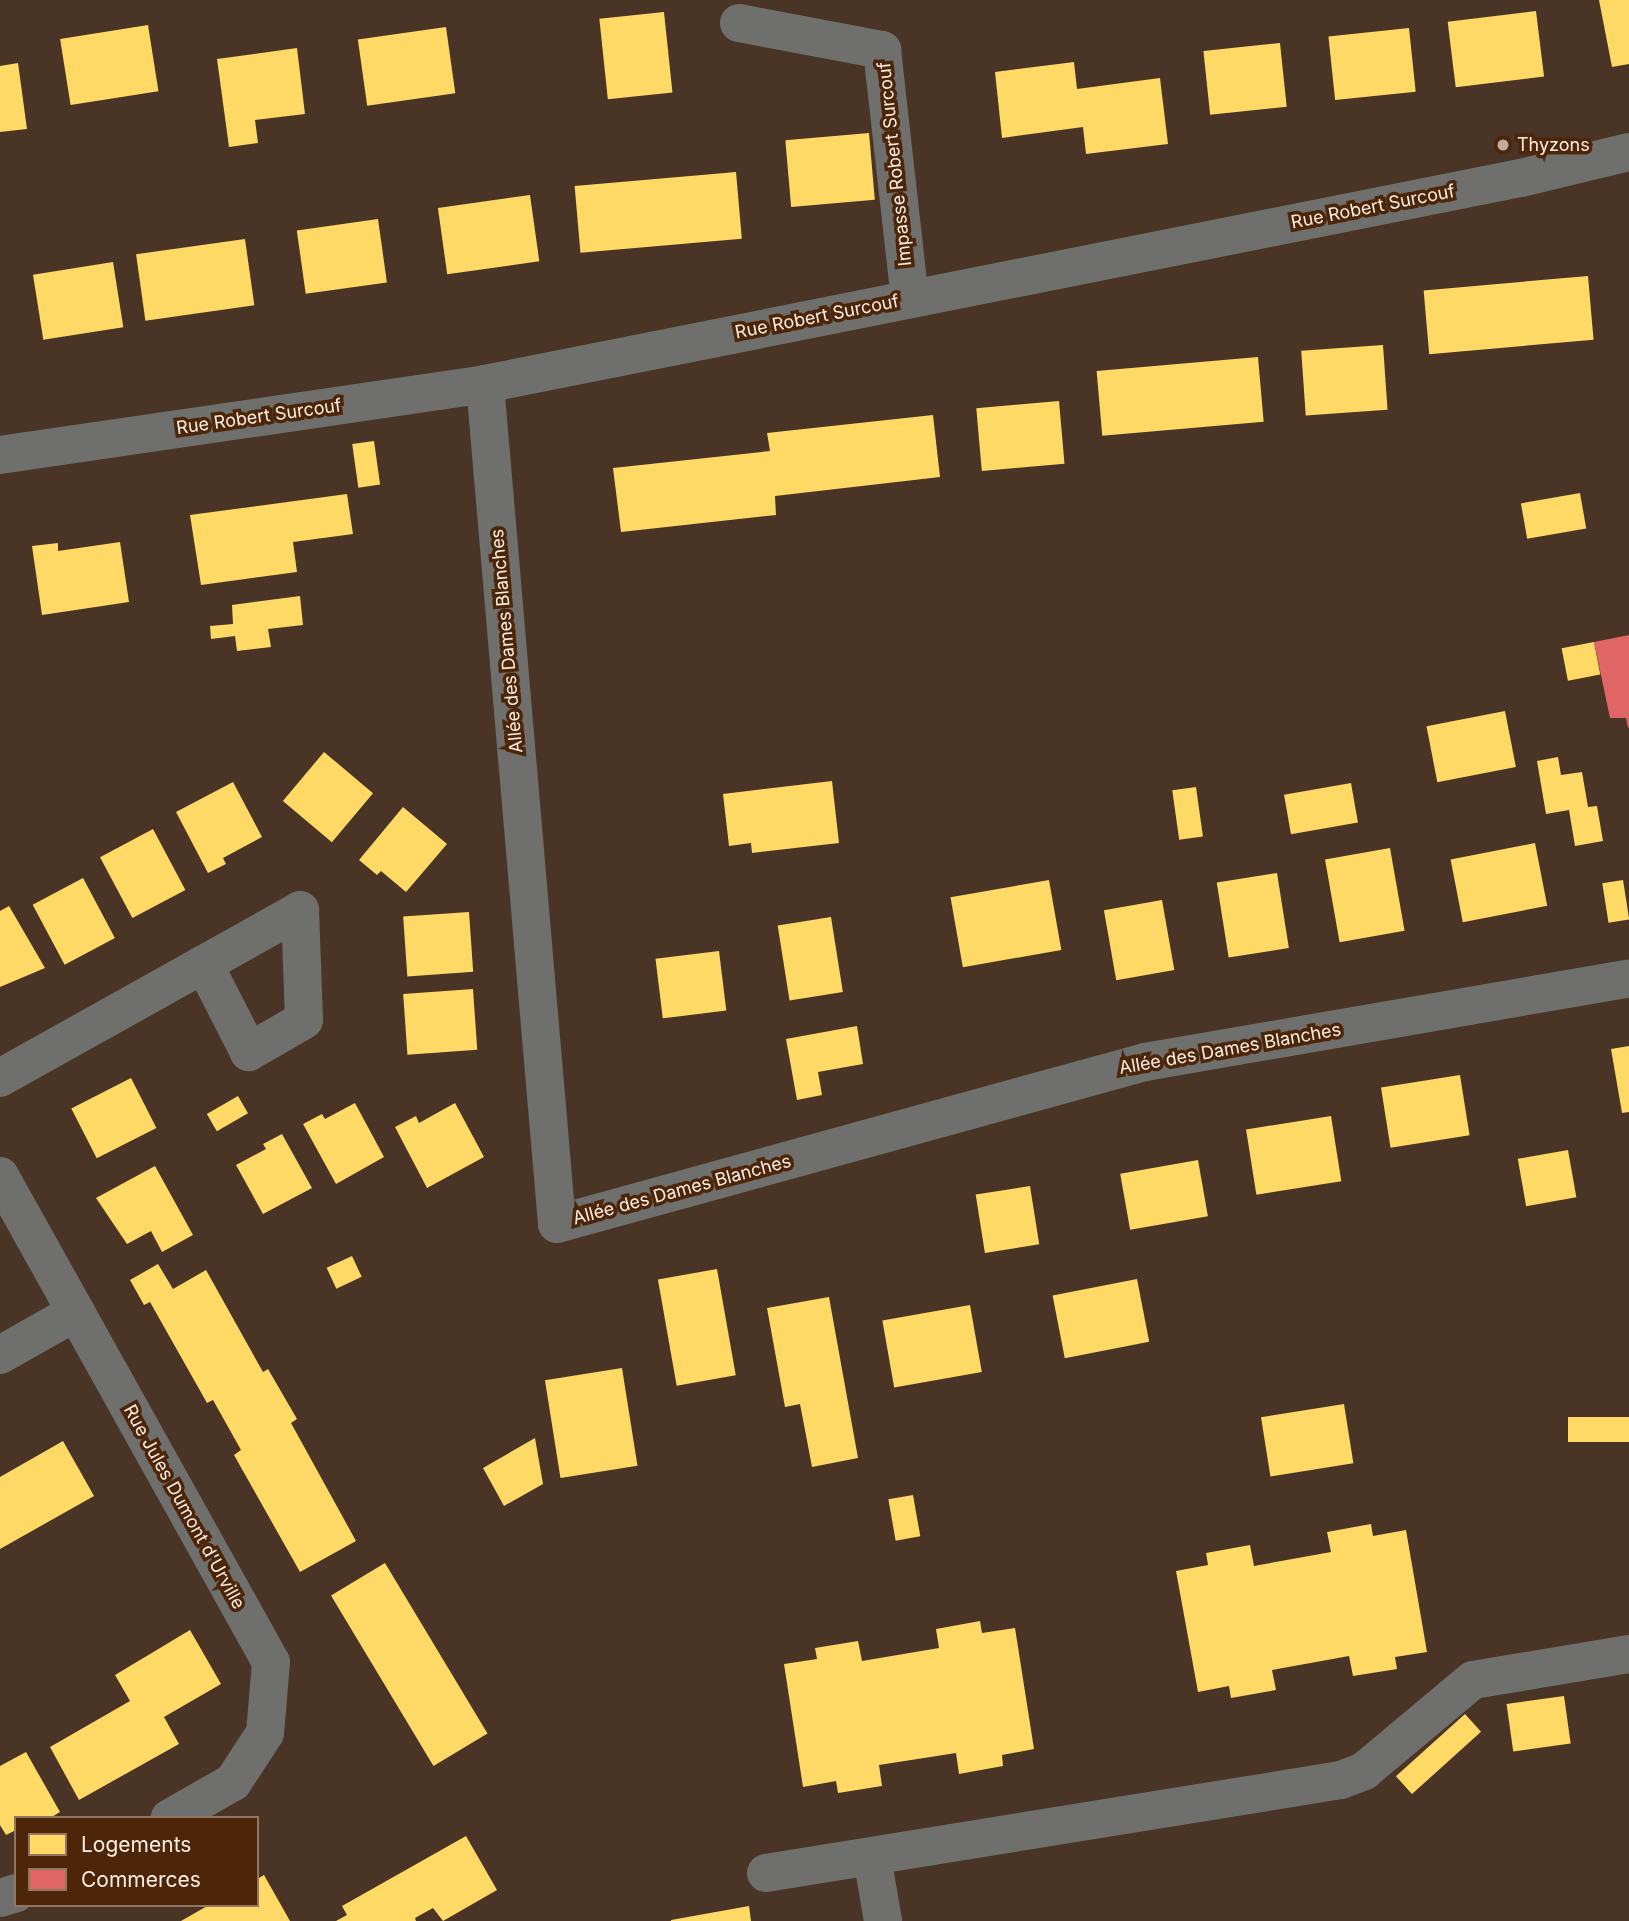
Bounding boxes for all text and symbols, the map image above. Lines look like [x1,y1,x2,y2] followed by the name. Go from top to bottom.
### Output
[874,61,916,267] street label: Impasse Robert Surcouf
[1517,134,1590,156] place label: Thyzons
[1495,137,1511,153] marker: Thyzons
[1289,181,1457,233] street label: Rue Robert Surcouf
[733,291,901,343] street label: Rue Robert Surcouf
[175,395,343,439] street label: Rue Robert Surcouf
[486,528,528,754] street label: Allée des Dames Blanches
[1117,1019,1343,1079] street label: Allée des Dames Blanches
[571,1150,793,1230] street label: Allée des Dames Blanches
[119,1401,249,1613] street label: Rue Jules Dumont d'Urville
[14,1816,259,1907] legend
[81,1832,191,1857] text: Logements
[81,1867,201,1892] text: Commerces

